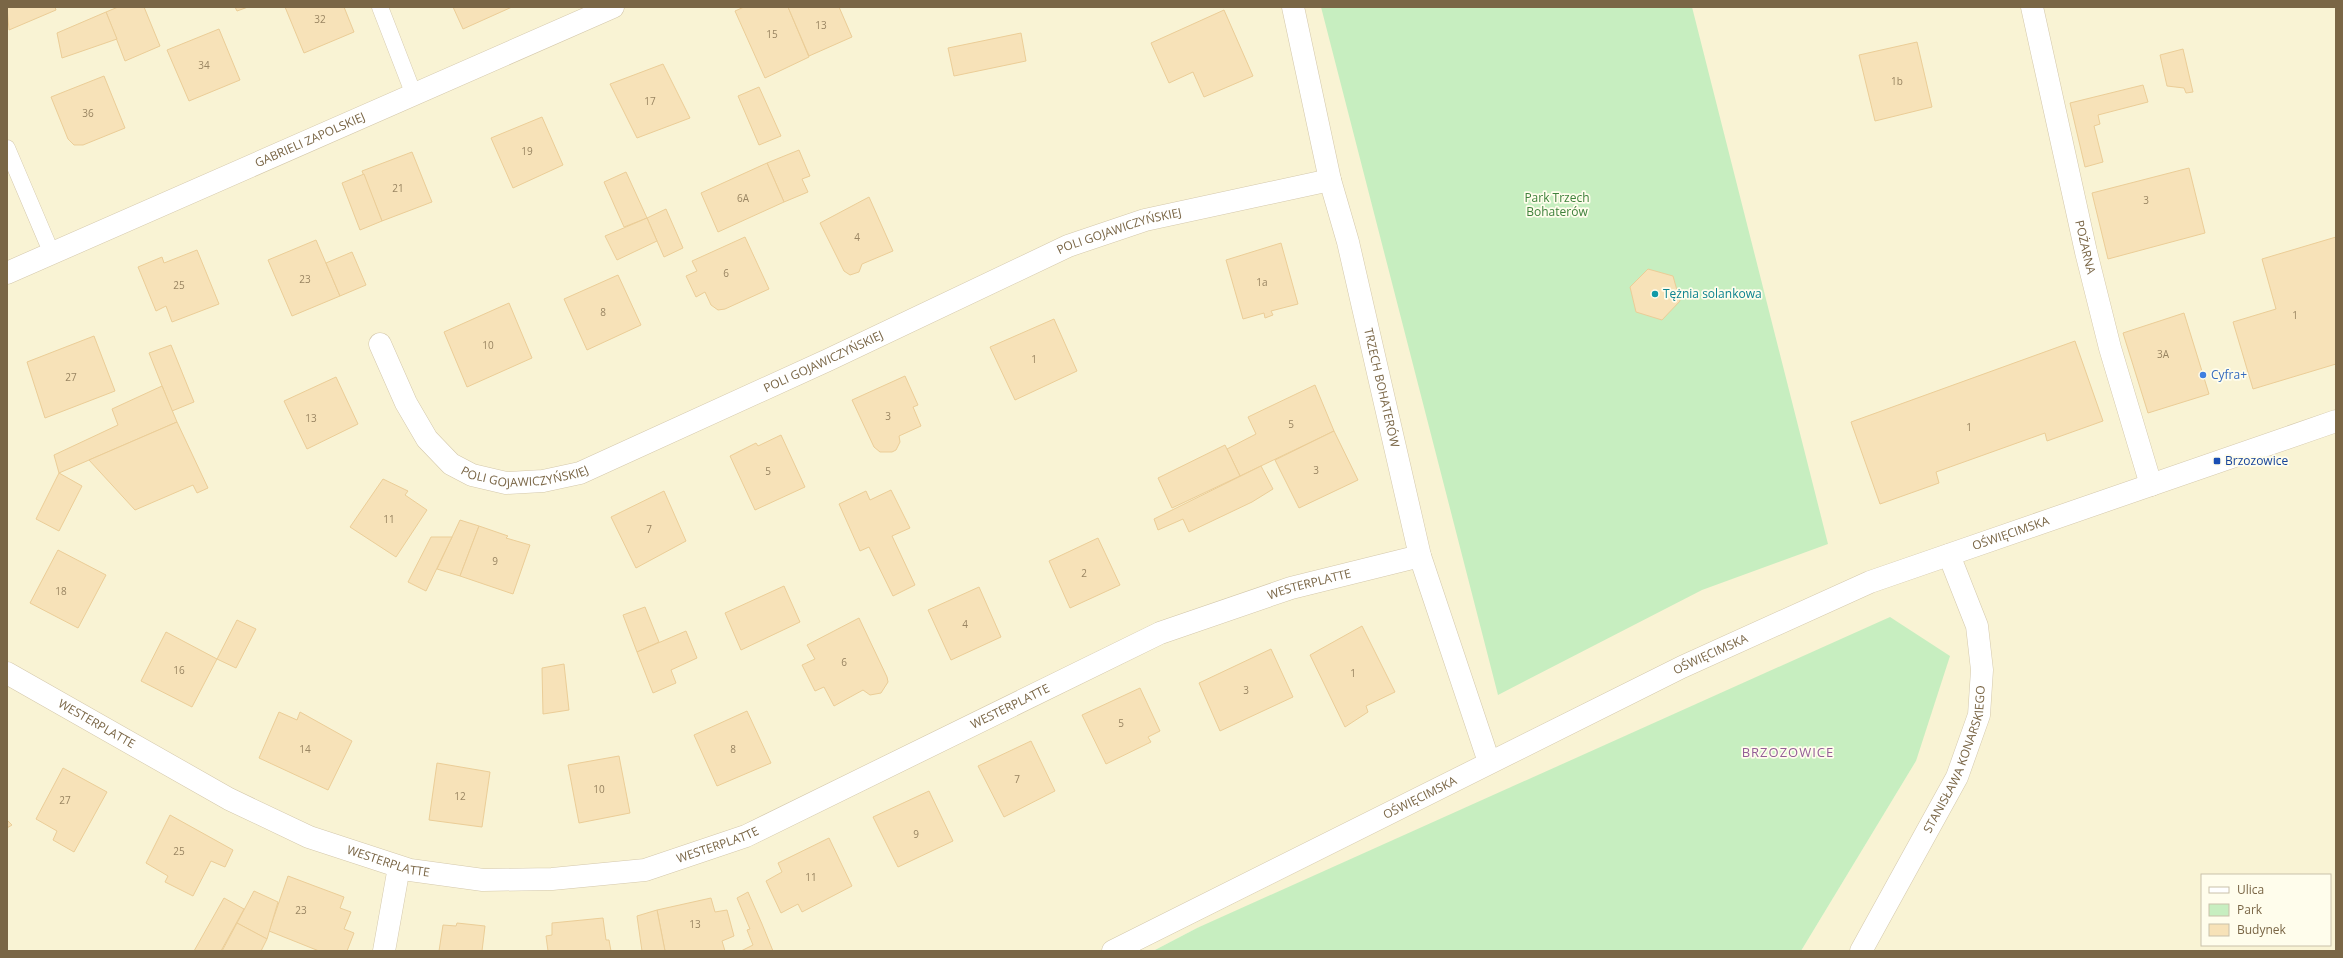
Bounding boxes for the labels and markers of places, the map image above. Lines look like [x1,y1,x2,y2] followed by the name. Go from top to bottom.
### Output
[1663,285,1762,302] place label: Tężnia solankowa
[1650,289,1660,299] marker: Tężnia solankowa
[2211,366,2247,383] place label: Cyfra+
[2198,370,2208,380] marker: Cyfra+
[2225,452,2288,469] place label: Brzozowice
[2212,456,2222,466] marker: Brzozowice

